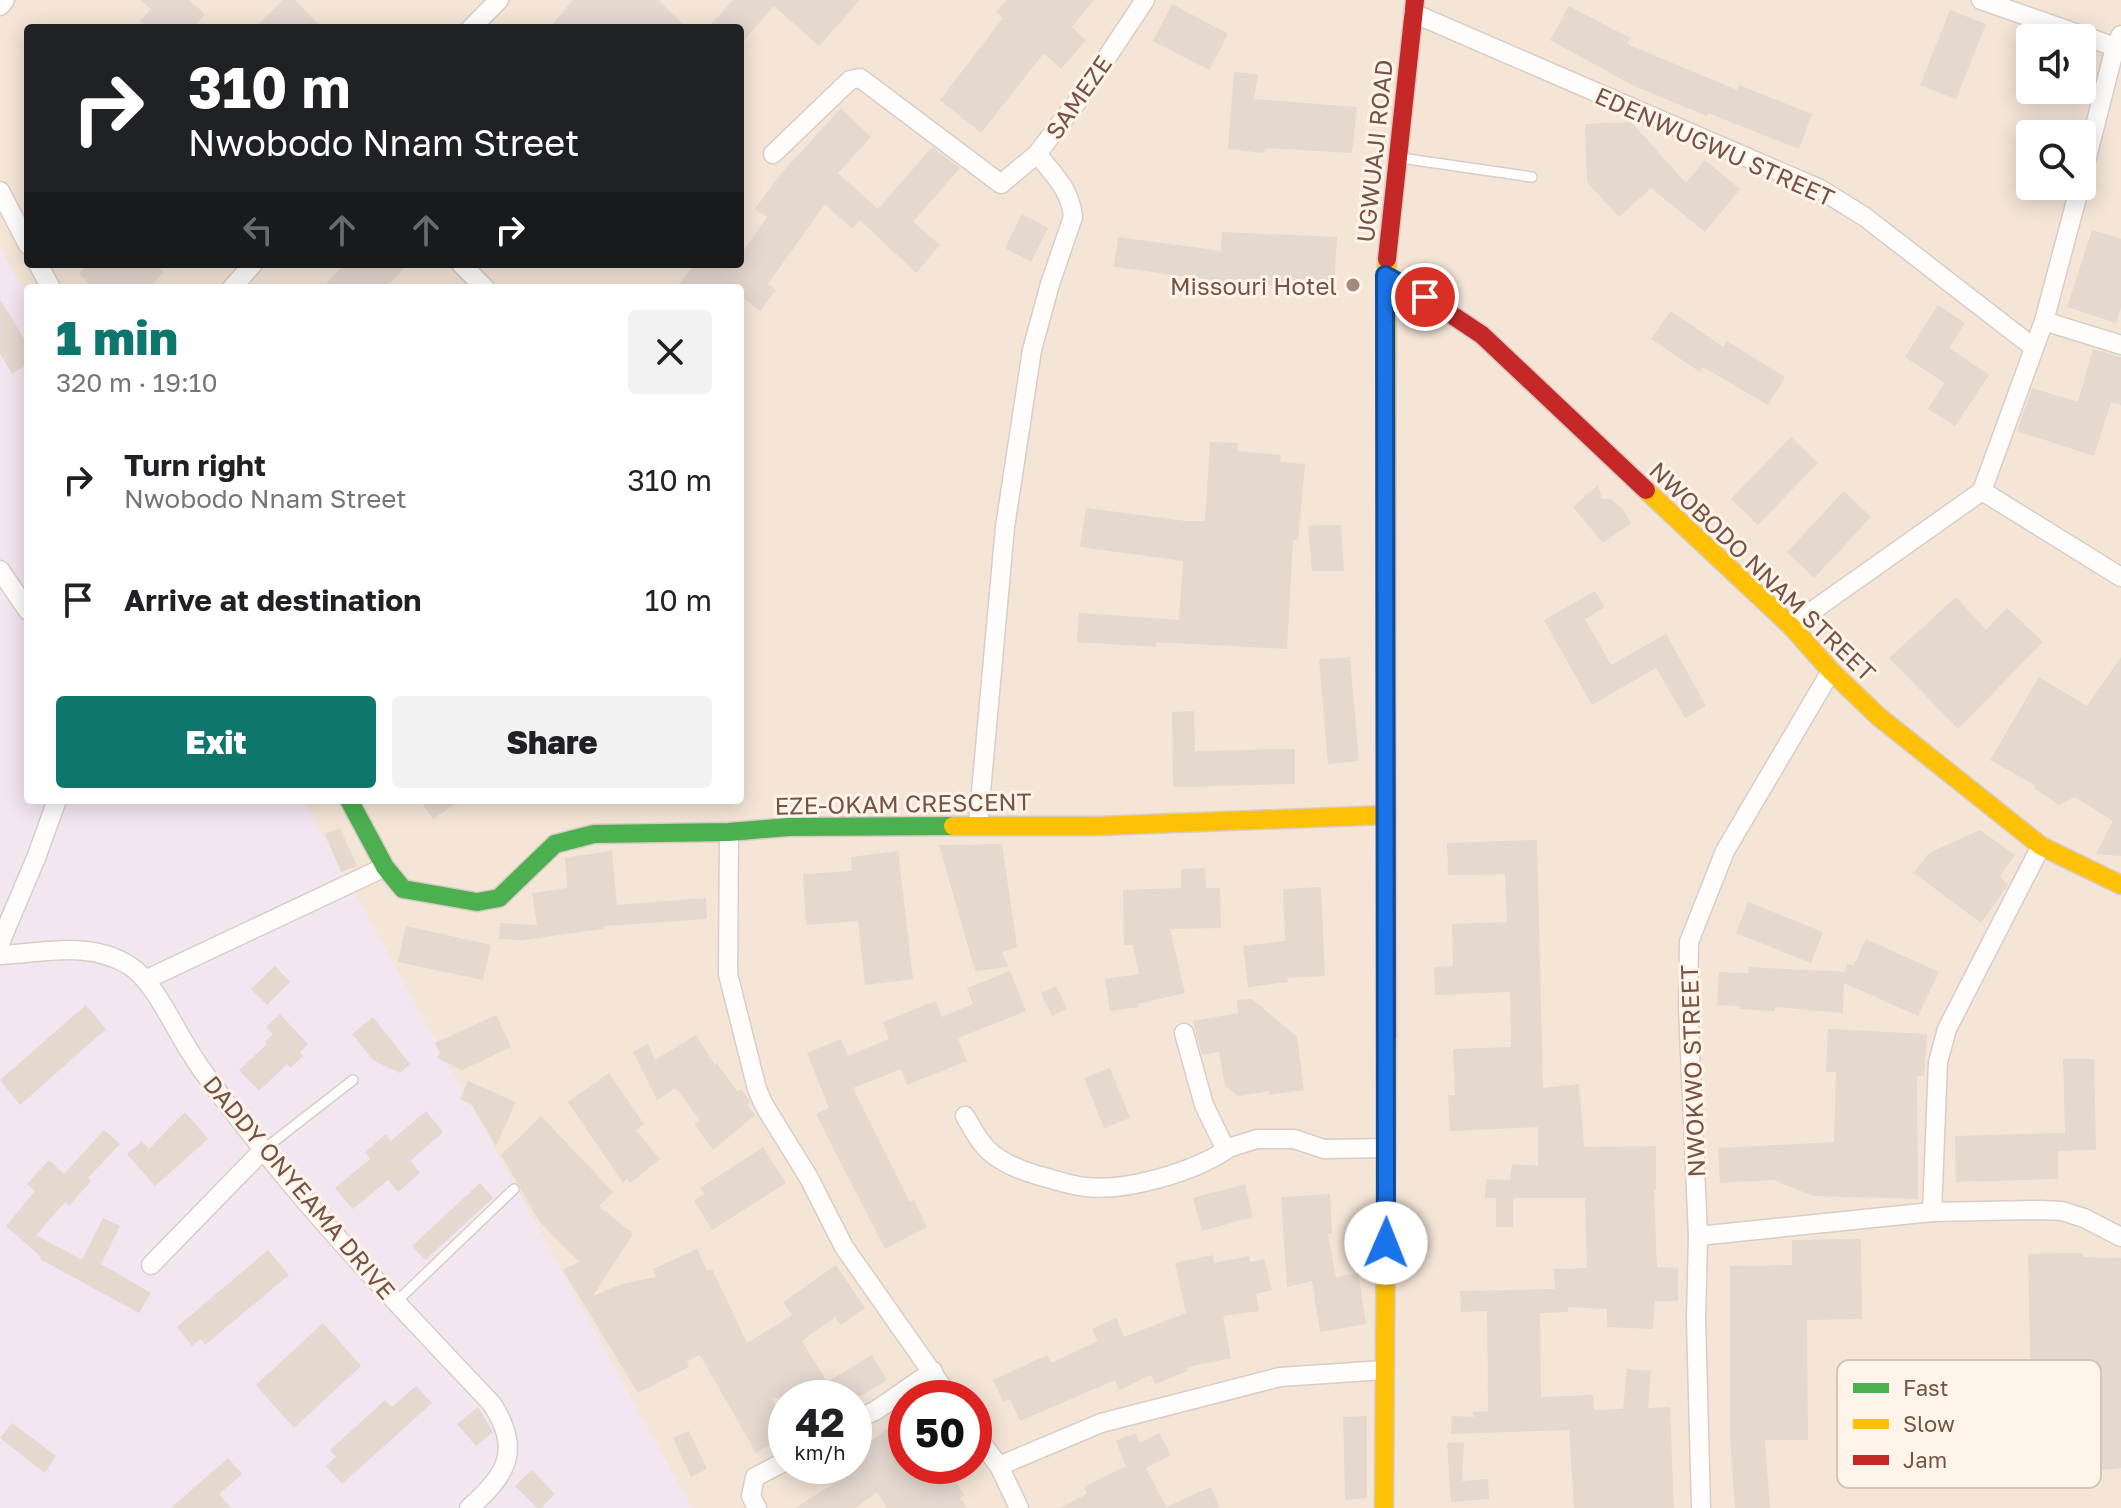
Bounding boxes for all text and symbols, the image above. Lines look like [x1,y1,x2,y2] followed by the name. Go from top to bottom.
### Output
[2016,24,2096,200] map controls
[2016,24,2096,104] button: sound
[1039,50,1117,144] street label: SAMEZE
[188,53,350,120] text: 310 m
[56,56,160,160] icon: right
[1350,58,1398,244] street label: UGWUAJI ROAD
[1591,80,1839,212] street label: EDENWUGWU STREET
[2016,120,2096,200] button: search
[188,121,580,164] text: Nwobodo Nnam Street
[236,208,280,252] icon: left
[320,208,364,252] icon: ahead
[404,208,448,252] icon: ahead
[488,208,532,252] icon: right
[1391,263,1459,331] pin
[1170,271,1337,300] place label: Missouri Hotel
[1403,275,1447,319] icon: arrive
[1344,276,1362,294] marker: Missouri Hotel
[56,308,178,366] text: 1 min
[628,310,712,394] button: close
[56,367,218,398] text: 320 m · 19:10
[124,447,266,483] text: Turn right
[1644,455,1882,687] street label: NWOBODO NNAM STREET
[56,458,100,502] icon: right
[627,462,712,498] text: 310 m
[124,483,407,514] text: Nwobodo Nnam Street
[56,578,100,622] icon: arrive
[124,582,421,618] text: Arrive at destination
[645,582,712,618] text: 10 m
[56,696,376,788] button: Exit
[392,696,712,788] button: Share
[774,786,1032,820] street label: EZE-OKAM CRESCENT
[1674,964,1710,1178] street label: NWOKWO STREET
[198,1069,402,1305] street label: DADDY ONYEAMA DRIVE
[1344,1201,1428,1285] position arrow
[1837,1360,2101,1488] legend
[1903,1374,1949,1401] text: Fast
[888,1380,992,1484] speed limit sign: 50
[795,1398,845,1446] text: 42
[1903,1410,1955,1437] text: Slow
[795,1440,845,1464] text: km/h
[1903,1446,1947,1473] text: Jam

